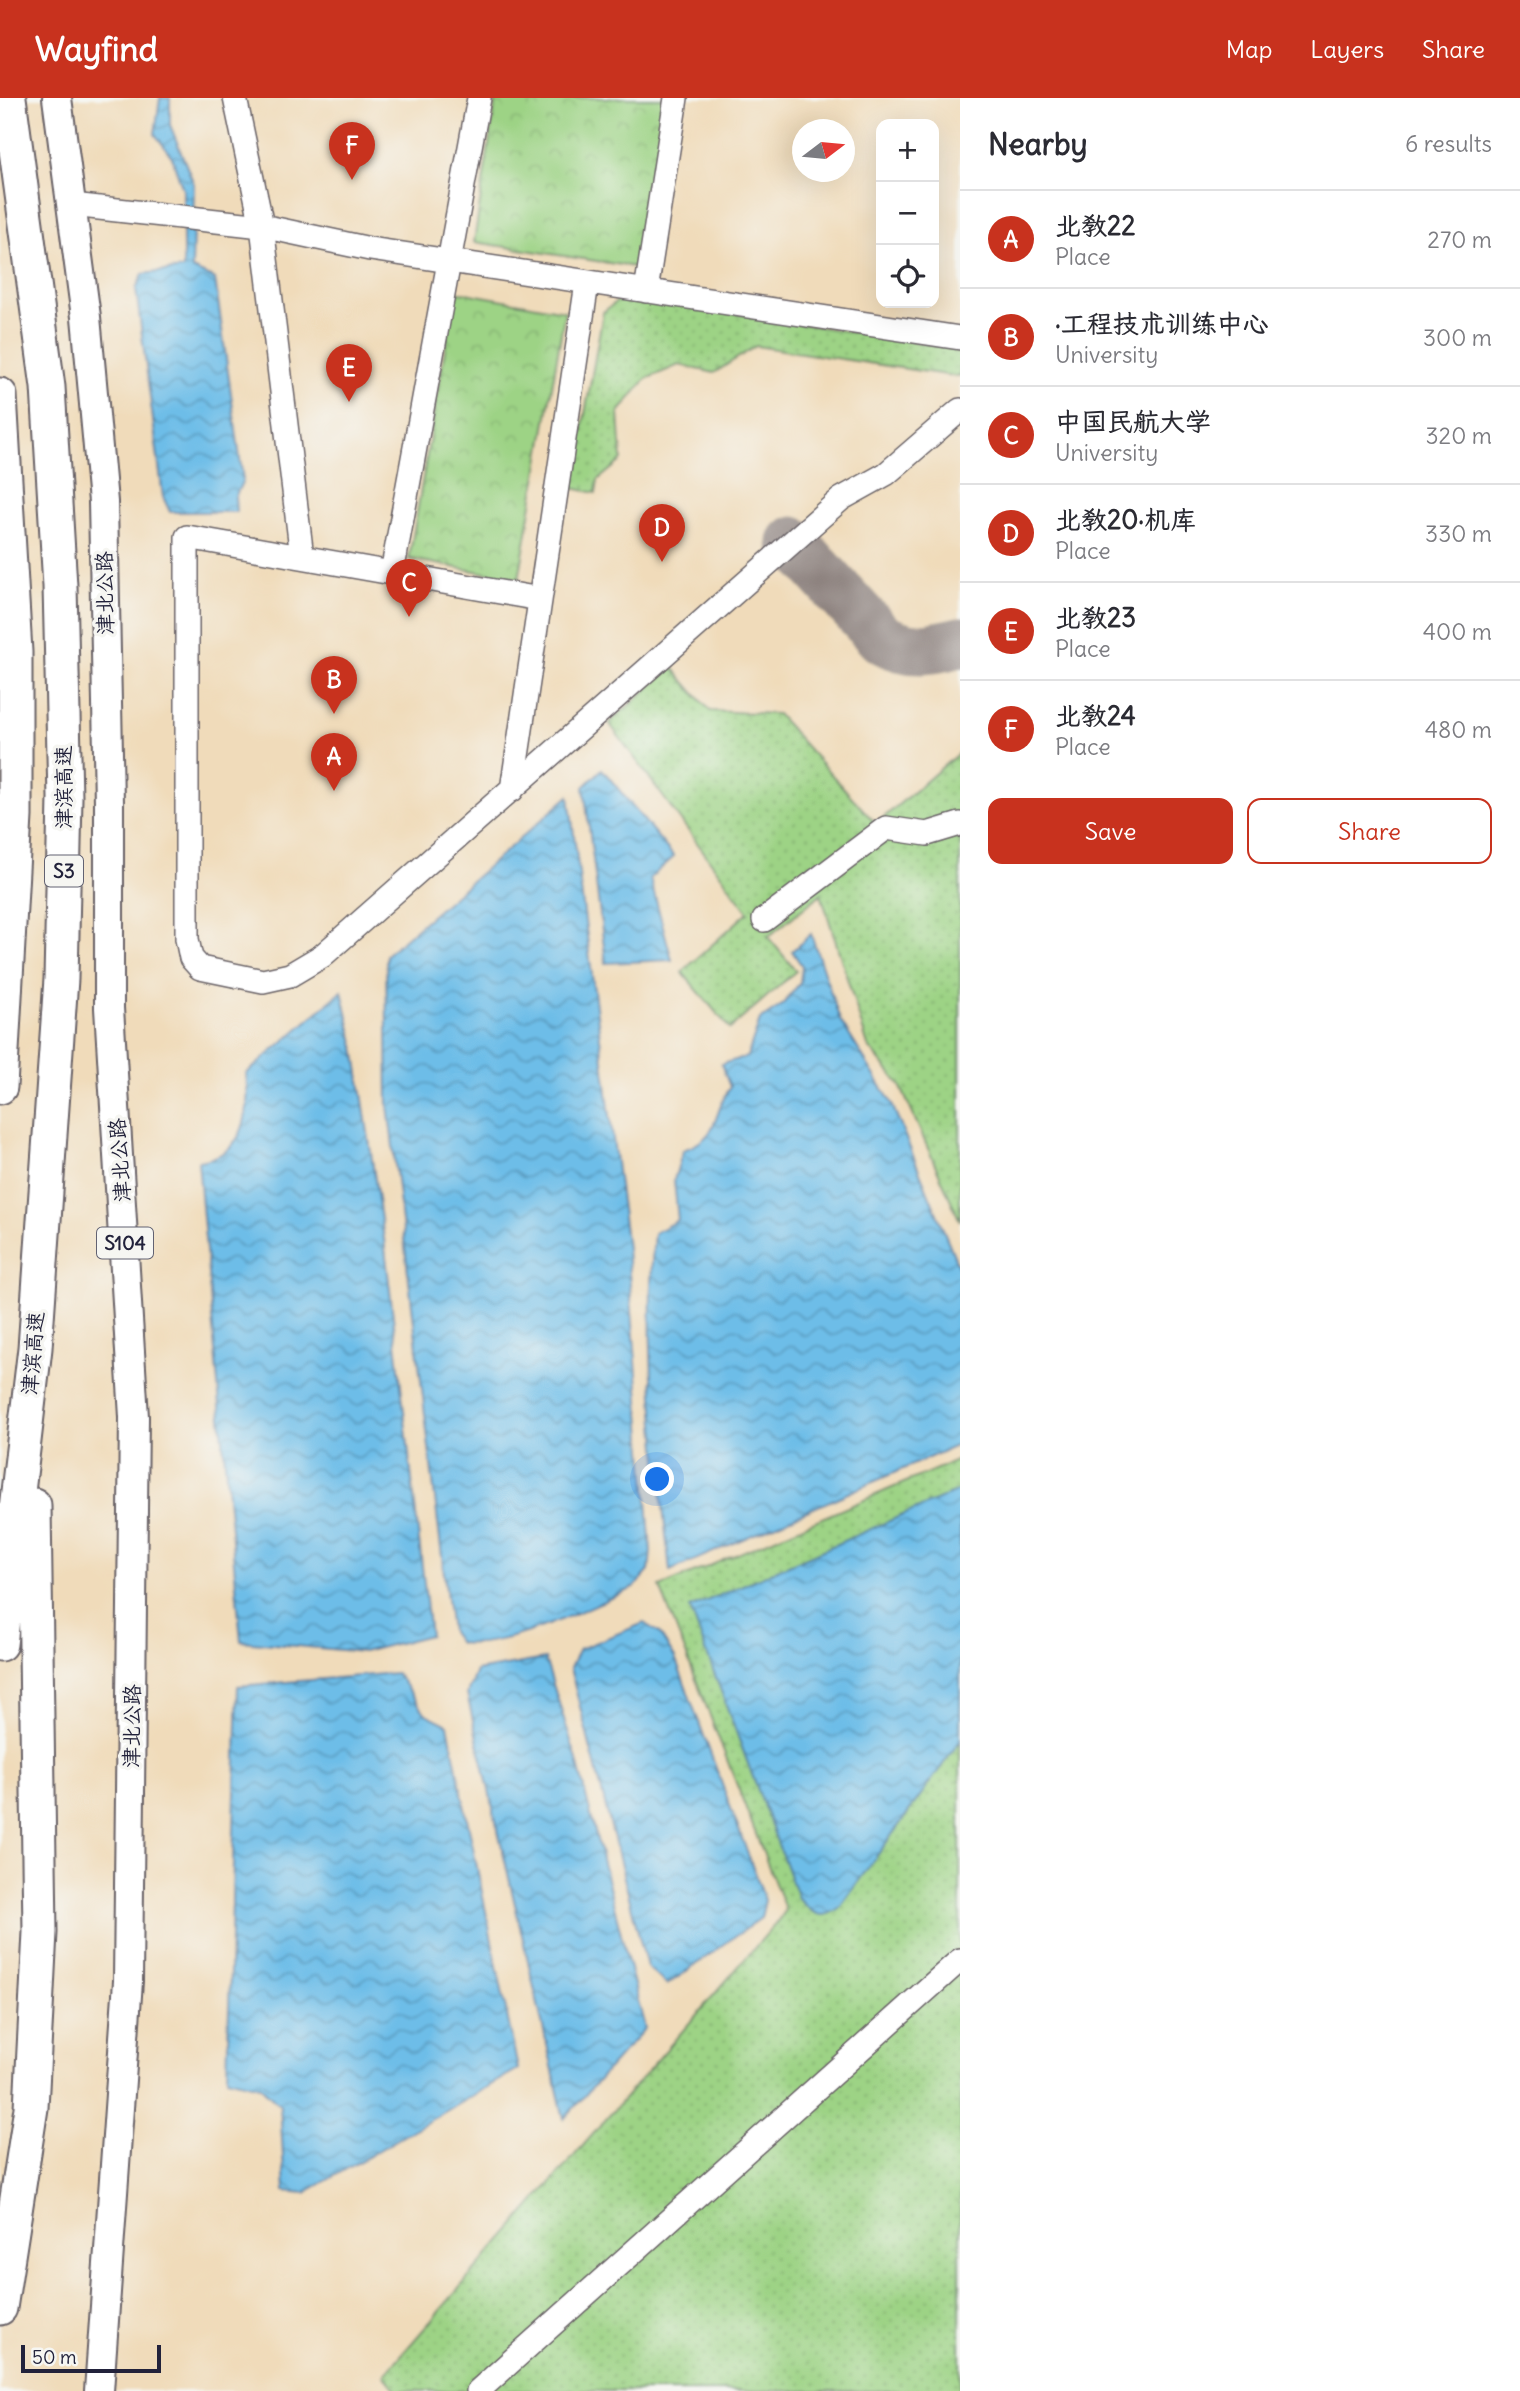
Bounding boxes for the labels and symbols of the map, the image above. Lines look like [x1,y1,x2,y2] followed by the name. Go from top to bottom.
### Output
[792,119,855,182] north arrow
[329,122,375,180] pin: F
[326,344,372,402] pin: E
[639,504,685,562] pin: D
[90,551,119,635] street label: 津北公路
[386,559,432,617] pin: C
[311,656,357,714] pin: B
[311,733,357,791] pin: A
[50,745,77,829] street label: 津滨高速
[45,856,83,886] road number: S3
[103,1117,136,1203] street label: 津北公路
[97,1228,153,1259] road number: S104
[15,1310,50,1396] street label: 津滨高速
[640,1462,674,1496] your location
[117,1684,146,1768] street label: 津北公路
[21,2342,161,2374] scale bar

